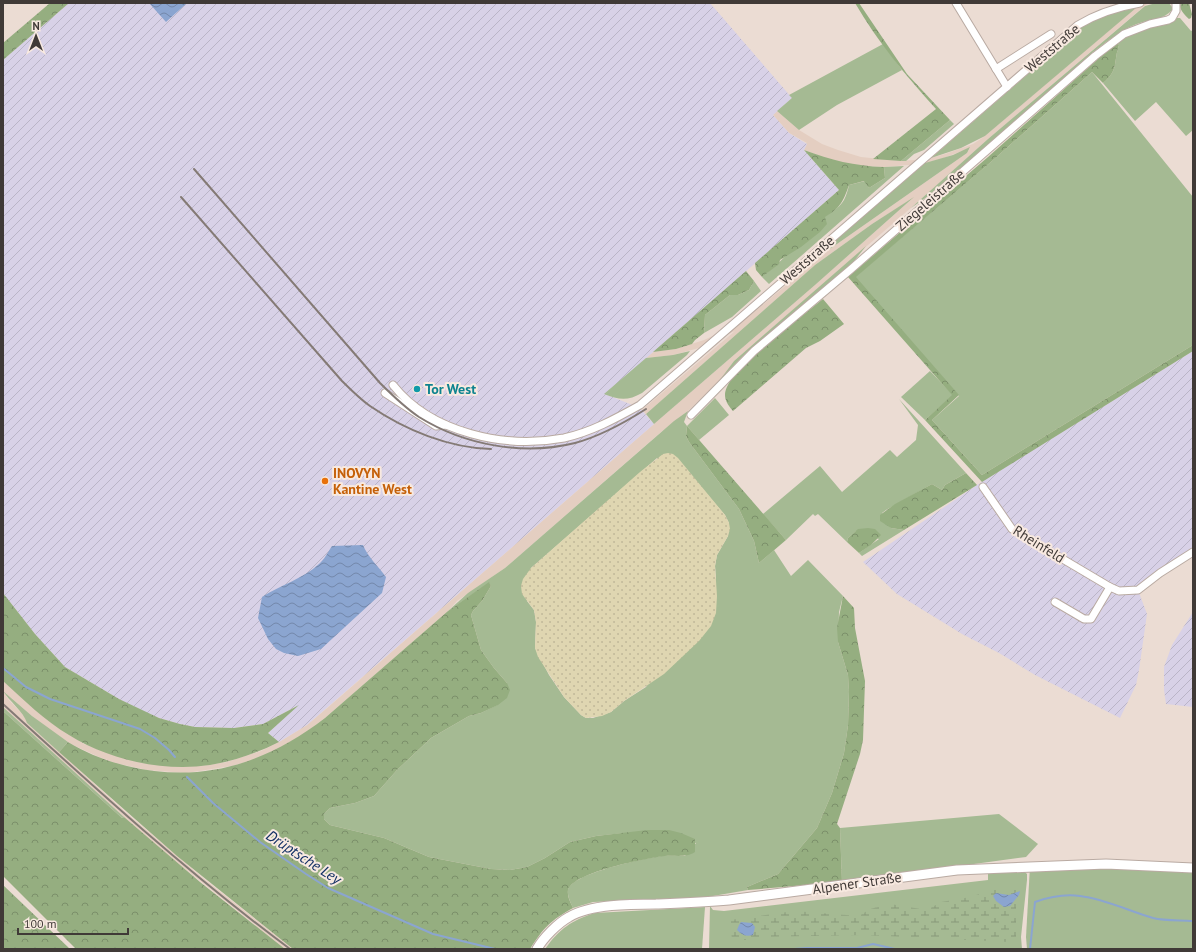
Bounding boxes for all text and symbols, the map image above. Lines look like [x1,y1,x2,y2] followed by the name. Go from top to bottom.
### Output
[16,16,56,56] north arrow
[32,19,40,33] text: N
[1021,20,1083,76] street label: Weststraße
[892,165,968,235] street label: Ziegeleistraße
[776,231,838,289] street label: Weststraße
[425,380,476,398] place label: Tor West
[412,384,422,394] marker: Tor West
[333,464,412,498] place label: INOVYN Kantine West
[320,476,330,486] marker: INOVYN Kantine West
[1010,521,1068,567] street label: Rheinfeld
[263,826,346,889] water label: Drüptsche Ley
[811,868,903,898] street label: Alpener Straße
[18,910,128,936] scale bar
[24,916,57,931] text: 100 m

